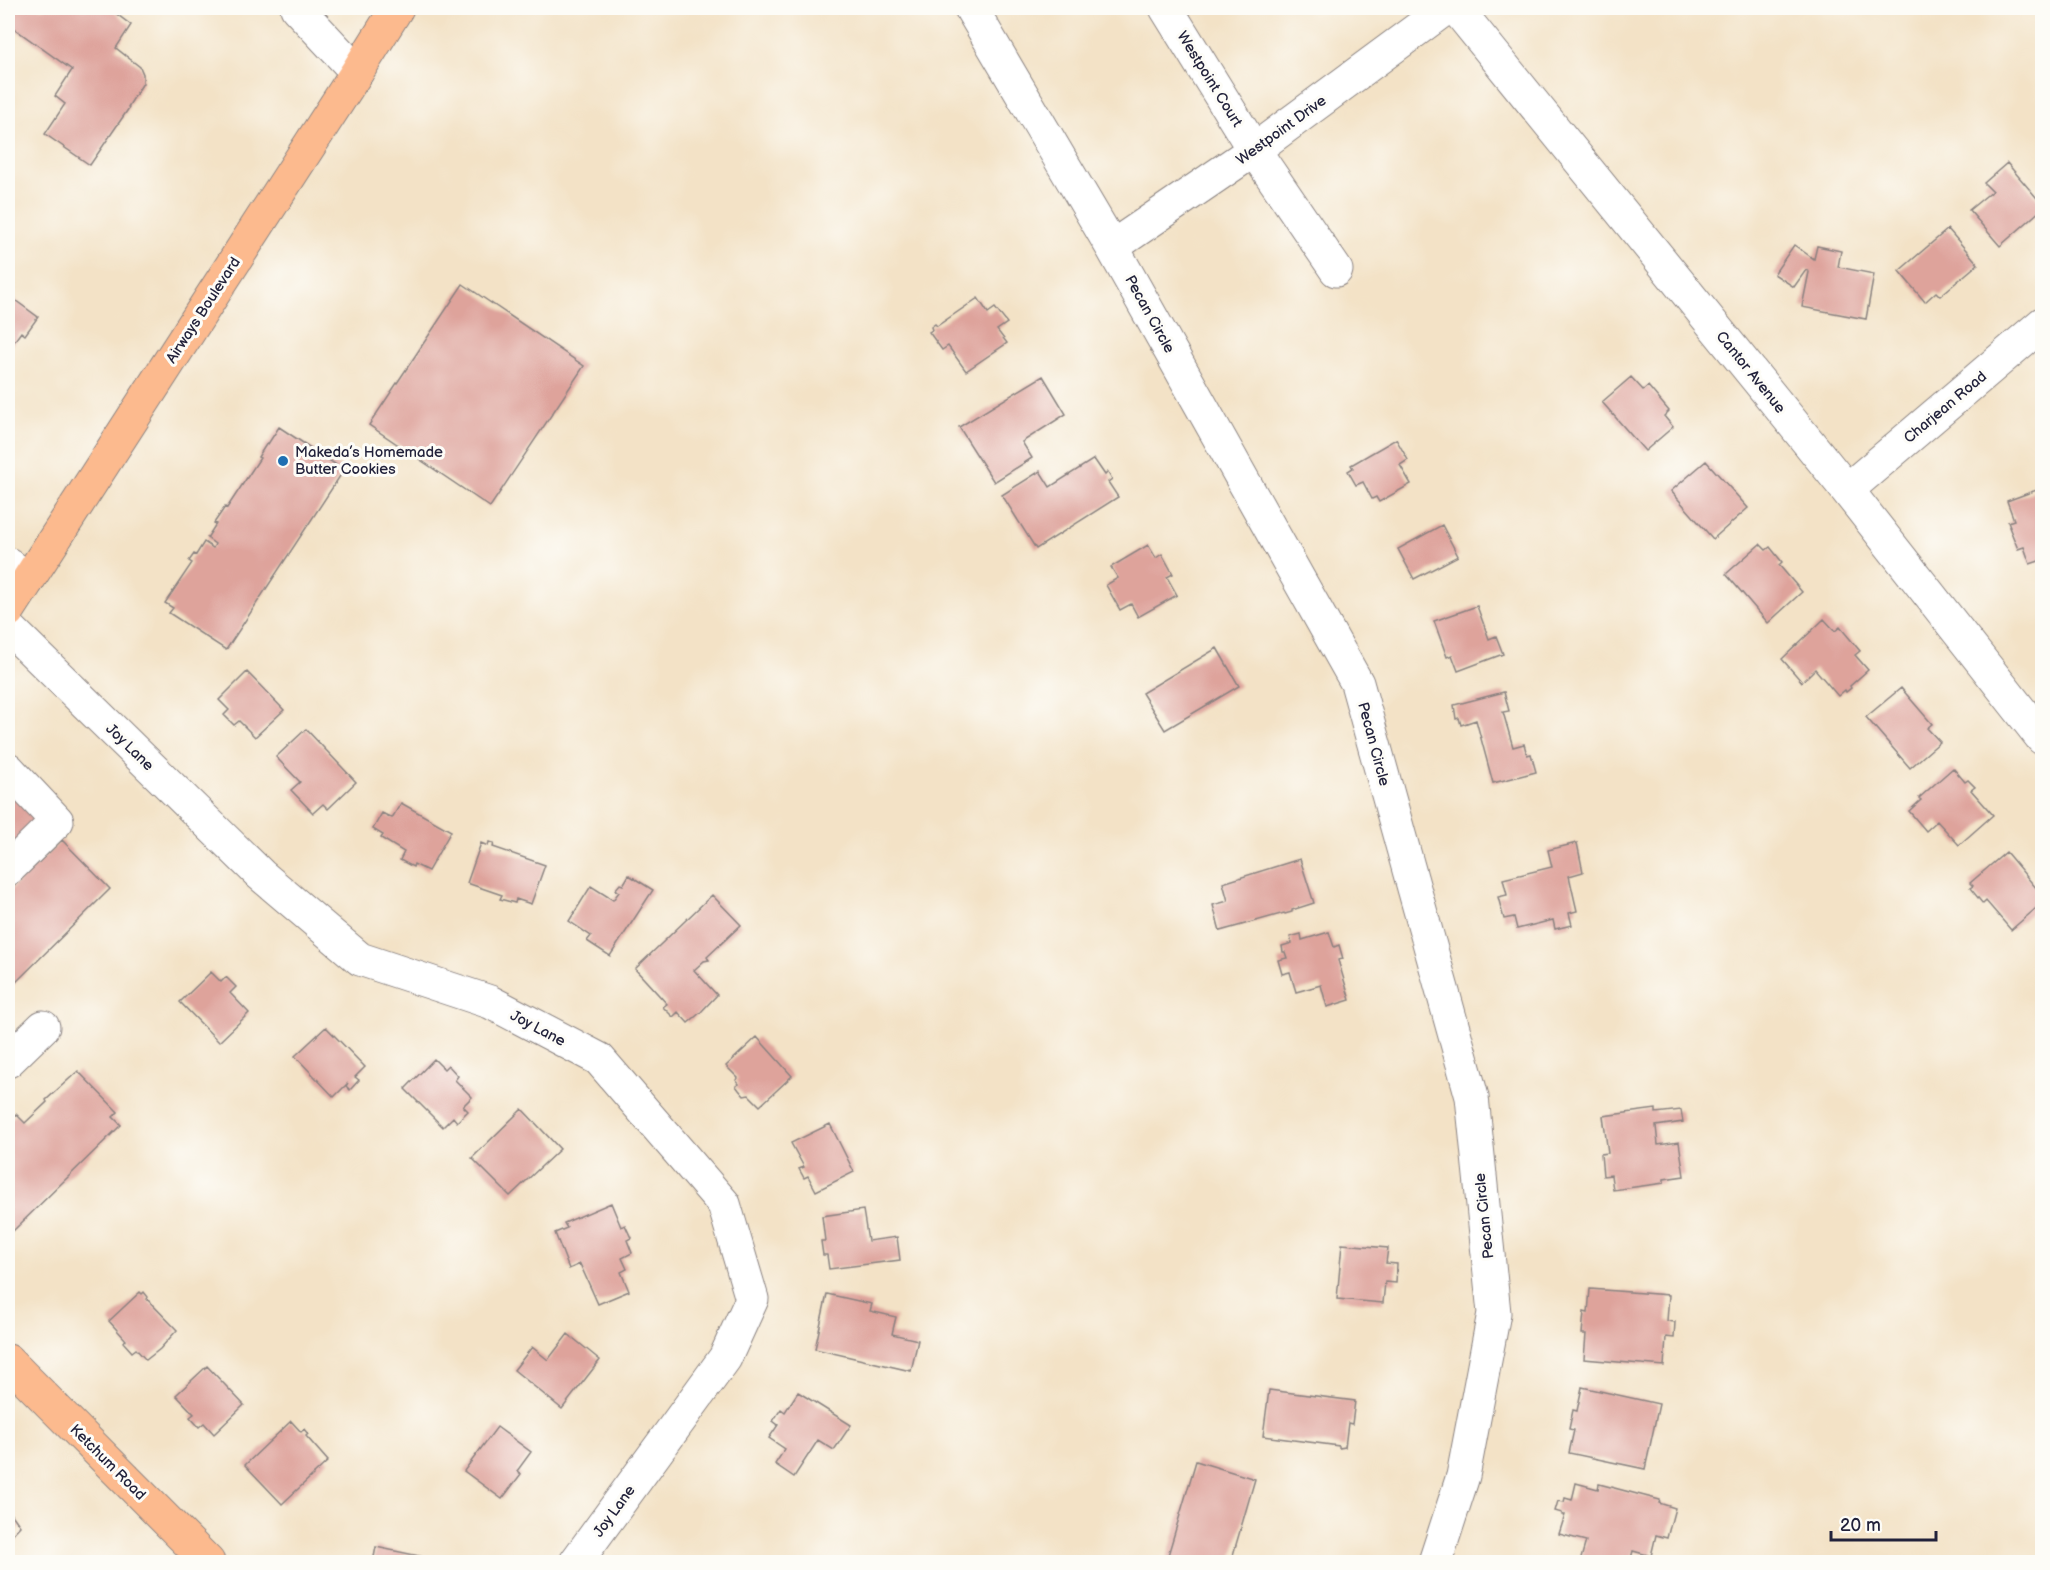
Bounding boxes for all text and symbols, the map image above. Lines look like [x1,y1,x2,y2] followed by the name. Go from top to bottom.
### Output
[1173,28,1247,131] street label: Westpoint Court
[1232,91,1330,169] street label: Westpoint Drive
[162,254,245,367] street label: Airways Boulevard
[1120,272,1179,357] street label: Pecan Circle
[1712,327,1790,417] street label: Cantor Avenue
[1900,367,1991,448] street label: Charjean Road
[295,443,443,479] place label: Makeda’s Homemade Butter Cookies
[276,454,290,468] marker: Makeda’s Homemade Butter Cookies
[1353,700,1394,788] street label: Pecan Circle
[102,720,158,775] street label: Joy Lane
[507,1006,569,1051] street label: Joy Lane
[1471,1172,1498,1260] street label: Pecan Circle
[66,1420,150,1504] street label: Ketchum Road
[589,1481,640,1541] street label: Joy Lane
[1831,1504,1936,1542] scale bar
[1840,1515,1881,1536] text: 20 m

